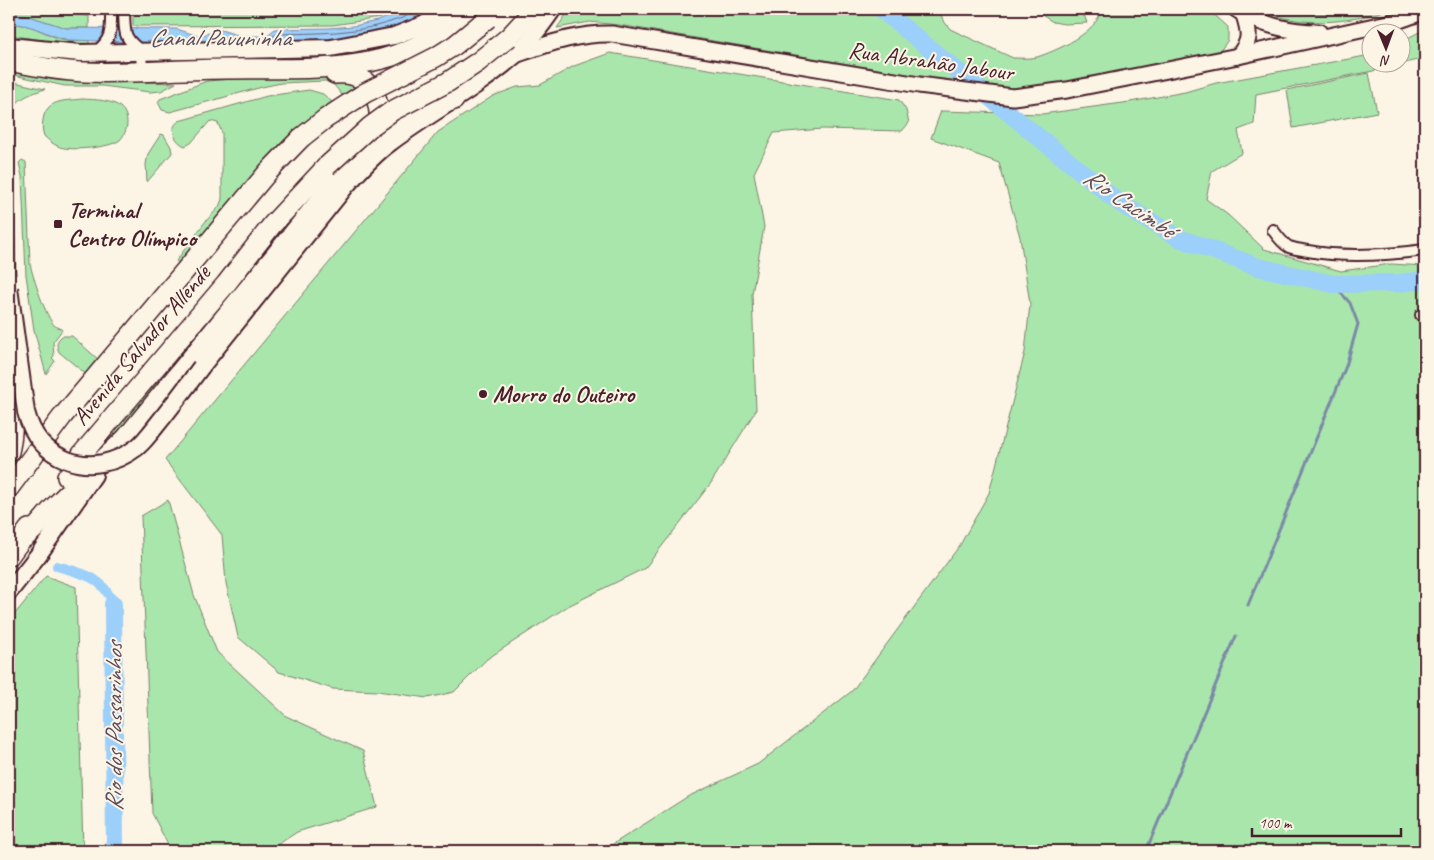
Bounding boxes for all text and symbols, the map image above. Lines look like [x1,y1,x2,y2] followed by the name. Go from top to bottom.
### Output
[149,22,293,54] water label: Canal Pavuninha
[1362,22,1412,72] north arrow
[846,35,1018,88] street label: Rua Abrahão Jabour
[1379,52,1391,69] text: N
[1077,161,1186,249] water label: Rio Cacimbé
[68,195,199,253] place label: Terminal Centro Olímpico
[52,218,64,230] marker: Terminal Centro Olímpico
[65,257,218,431] street label: Avenida Salvador Allende
[493,379,636,409] place label: Morro do Outeiro
[477,388,489,400] marker: Morro do Outeiro
[98,638,130,811] water label: Rio dos Passarinhos
[1252,805,1400,837] scale bar
[1259,814,1293,833] text: 100 m

